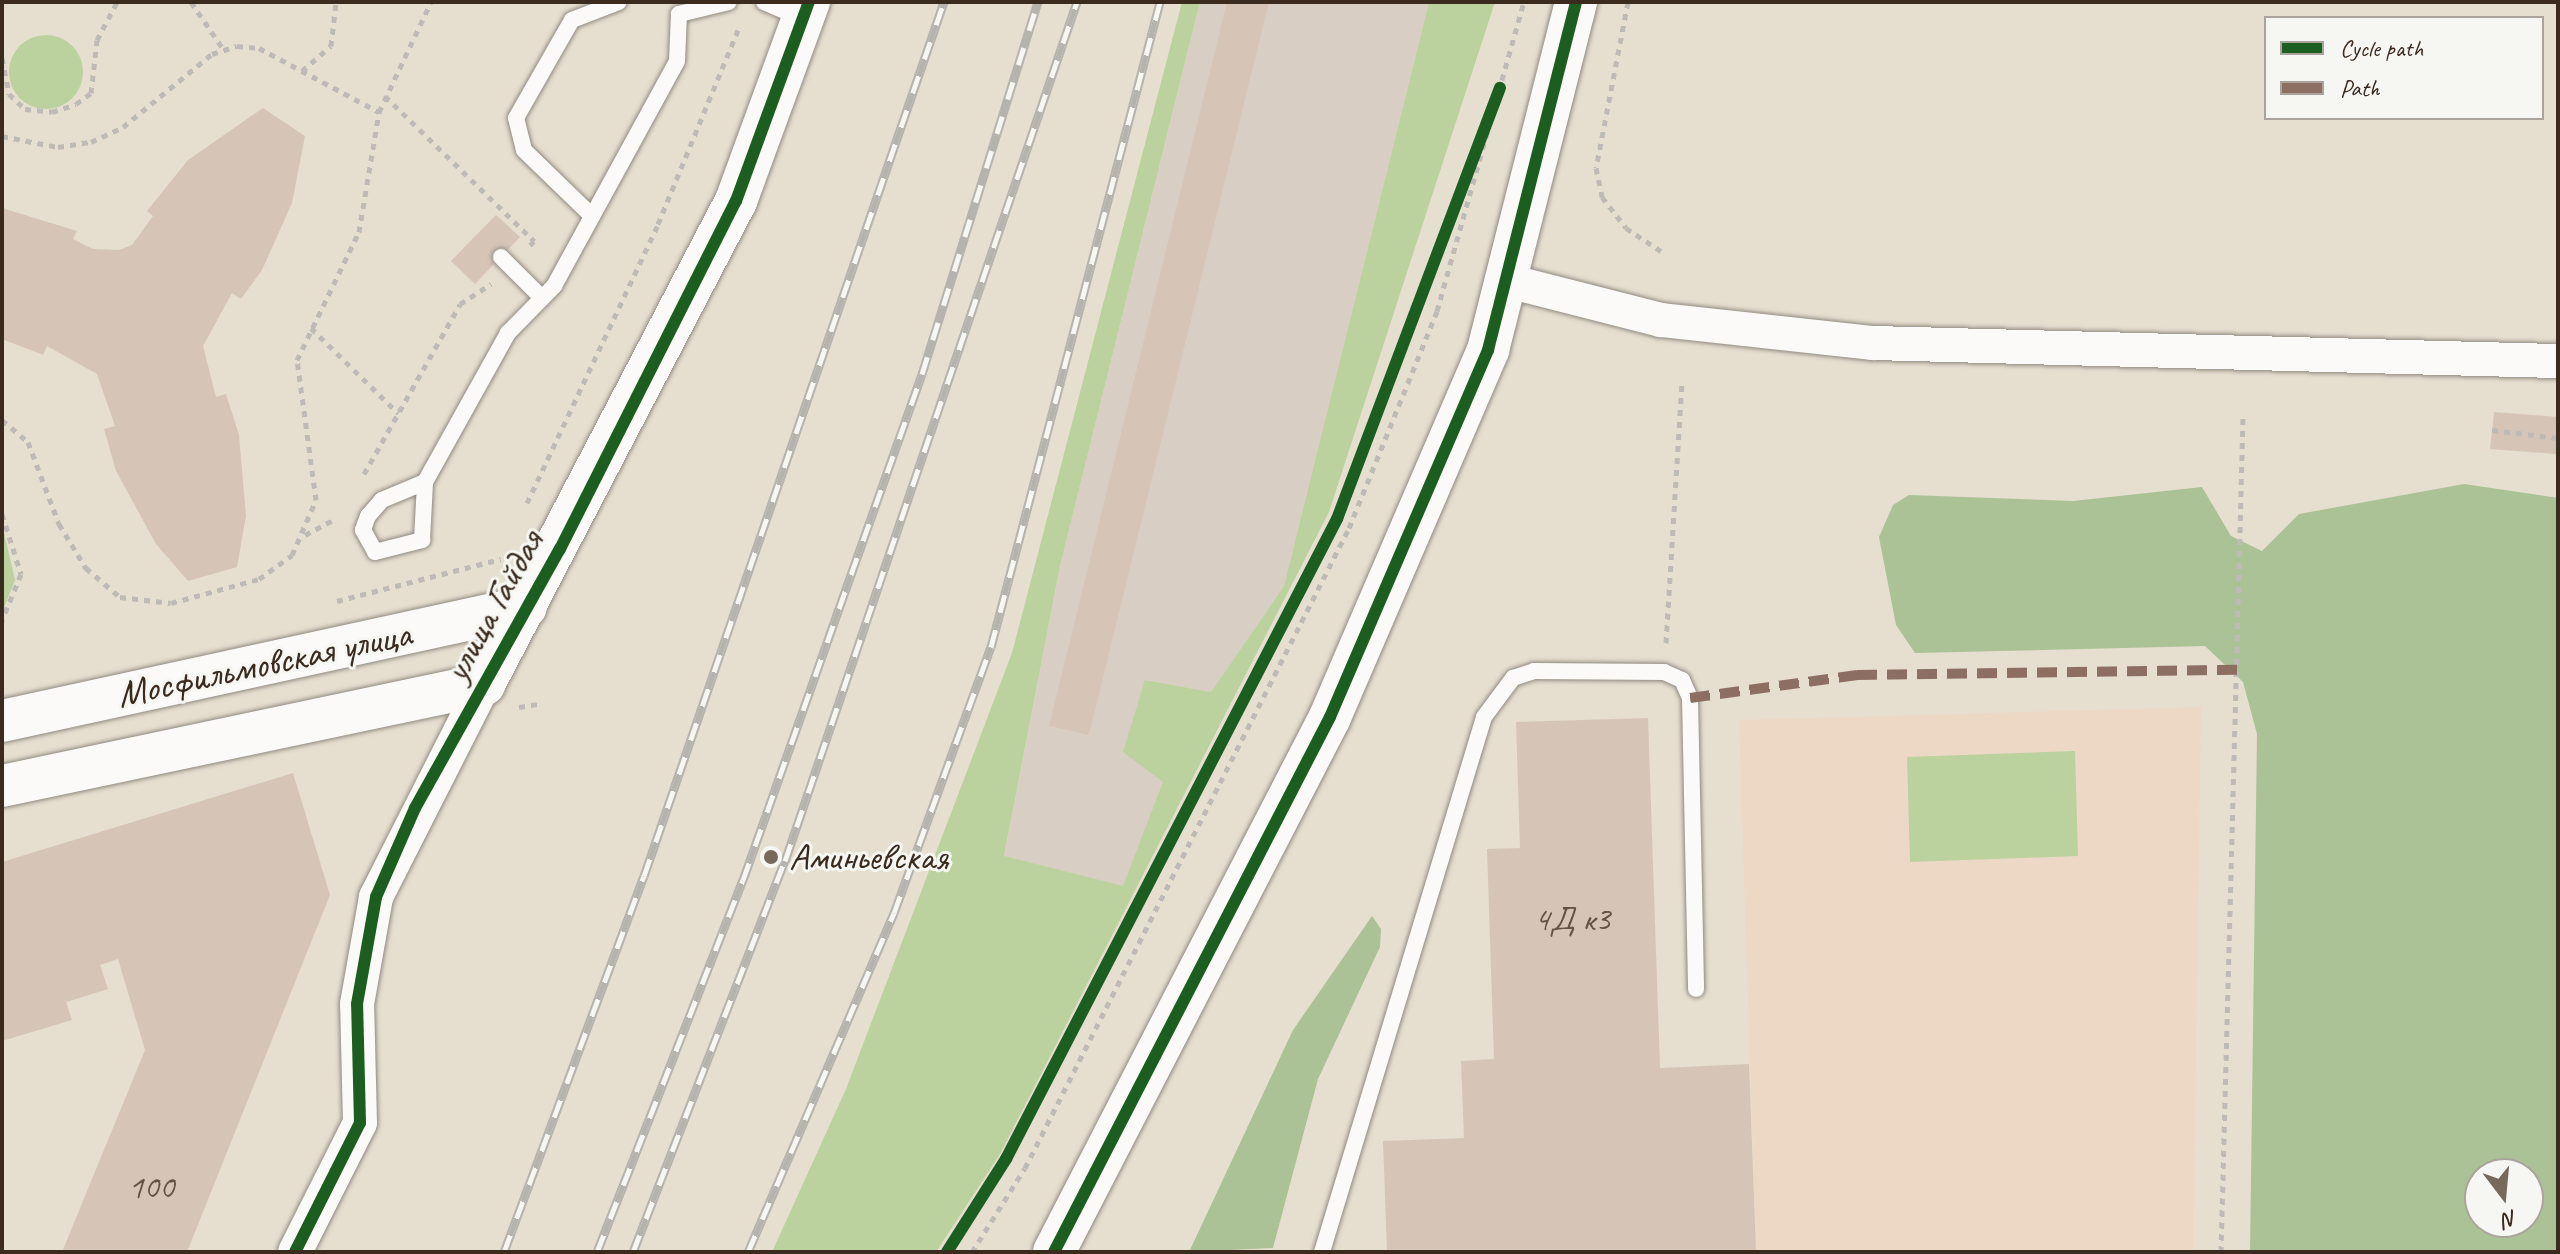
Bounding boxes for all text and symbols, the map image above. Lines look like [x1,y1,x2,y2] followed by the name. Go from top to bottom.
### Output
[2264,16,2544,120] legend
[2340,33,2423,63] text: Cycle path
[2340,73,2380,103] text: Path
[433,523,553,689] street label: улица Гайдая
[112,610,416,718] street label: Мосфильмовская улица
[789,834,948,880] place label: Аминьевская
[760,846,782,868] marker: Аминьевская
[1534,899,1610,939] house number: 4Д к3
[2464,1158,2544,1238] north arrow
[128,1167,174,1207] house number: 100
[2500,1204,2520,1234] text: N

